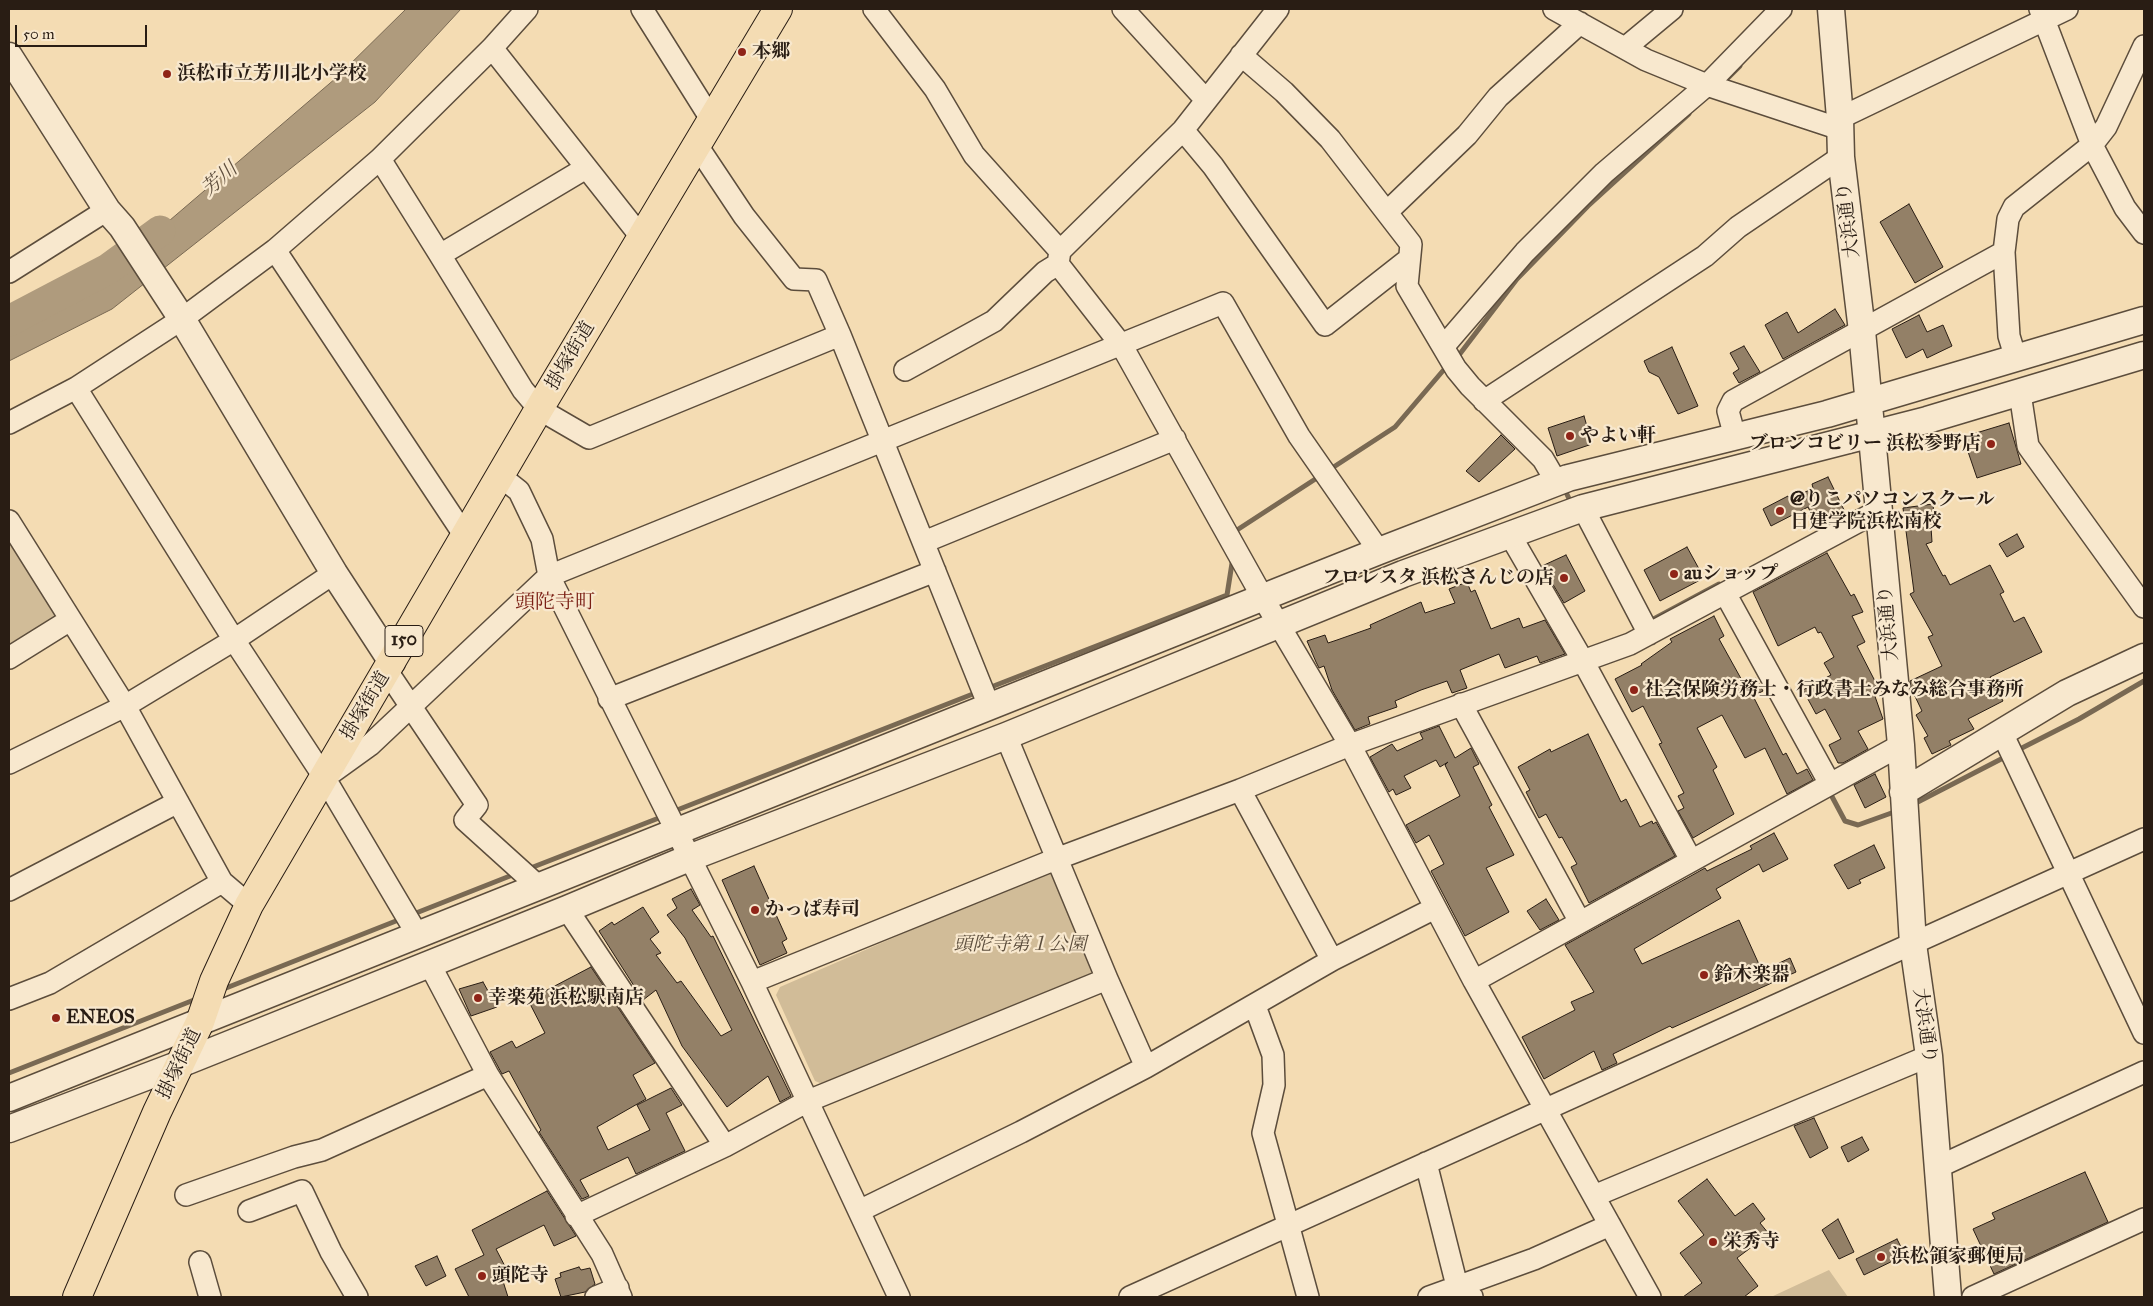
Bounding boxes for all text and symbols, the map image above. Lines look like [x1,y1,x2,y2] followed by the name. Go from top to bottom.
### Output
[18,15,150,47] scale bar
[23,25,55,43] text: 50 m
[752,41,790,63] place label: 本郷
[736,46,748,58] marker: 本郷
[177,63,367,85] place label: 浜松市立芳川北小学校
[161,68,173,80] marker: 浜松市立芳川北小学校
[197,158,243,202] water label: 芳川
[1833,181,1865,259] street label: 大浜通り
[542,318,600,394] street label: 掛塚街道
[1580,425,1656,447] place label: やよい軒
[1564,430,1576,442] marker: やよい軒
[1749,433,1981,455] place label: ブロンコビリー 浜松参野店
[1985,438,1997,450] marker: ブロンコビリー 浜松参野店
[1790,489,1995,533] place label: @りこパソコンスクール 日建学院浜松南校
[1774,505,1786,517] marker: @りこパソコンスクール 日建学院浜松南校
[1684,563,1778,585] place label: auショップ
[1322,567,1554,589] place label: フロレスタ 浜松さんじの店
[1668,568,1680,580] marker: auショップ
[1558,572,1570,584] marker: フロレスタ 浜松さんじの店
[1874,584,1904,662] street label: 大浜通り
[515,591,595,615] district label: 頭陀寺町
[385,626,423,656] road number: 150
[337,668,395,744] street label: 掛塚街道
[1644,679,2024,701] place label: 社会保険労務士・行政書士みなみ総合事務所
[1628,684,1640,696] marker: 社会保険労務士・行政書士みなみ総合事務所
[765,899,860,921] place label: かっぱ寿司
[749,904,761,916] marker: かっぱ寿司
[954,934,1086,956] park label: 頭陀寺第１公園
[1714,964,1790,986] place label: 鈴木楽器
[1698,969,1710,981] marker: 鈴木楽器
[488,987,644,1009] place label: 幸楽苑 浜松駅南店
[1907,987,1941,1065] street label: 大浜通り
[472,992,484,1004] marker: 幸楽苑 浜松駅南店
[66,1007,135,1029] place label: ENEOS
[50,1012,62,1024] marker: ENEOS
[153,1025,207,1103] street label: 掛塚街道
[1723,1231,1780,1253] place label: 栄秀寺
[1707,1236,1719,1248] marker: 栄秀寺
[1891,1246,2024,1268] place label: 浜松領家郵便局
[1875,1251,1887,1263] marker: 浜松領家郵便局
[492,1265,549,1287] place label: 頭陀寺
[476,1270,488,1282] marker: 頭陀寺

